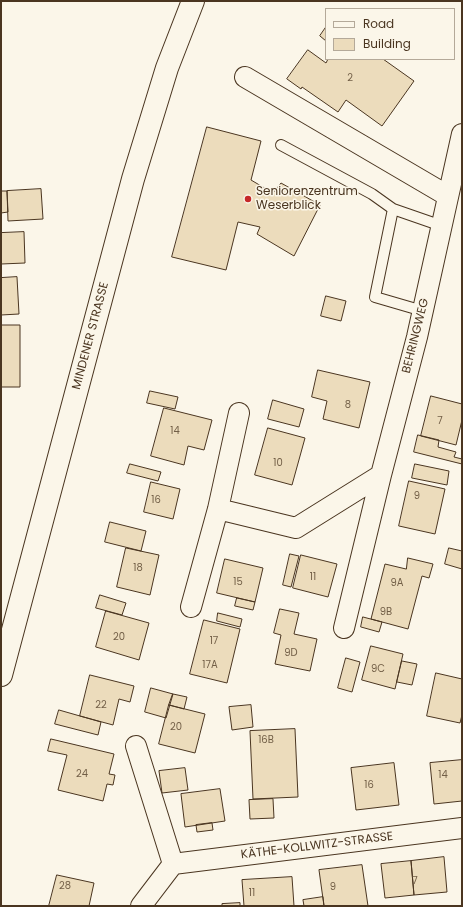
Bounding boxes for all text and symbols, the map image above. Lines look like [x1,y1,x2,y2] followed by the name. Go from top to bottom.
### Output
[325,8,455,60] legend
[363,15,394,32] text: Road
[363,35,411,52] text: Building
[347,72,353,84] house number: 2
[256,185,358,213] place label: Seniorenzentrum Weserblick
[243,194,253,204] marker: Seniorenzentrum Weserblick
[70,281,112,391] street label: MINDENER STRASSE
[400,297,432,375] street label: BEHRINGWEG
[345,399,351,411] house number: 8
[437,415,443,427] house number: 7
[170,425,180,437] house number: 14
[273,457,283,469] house number: 10
[414,490,420,502] house number: 9
[151,494,161,506] house number: 16
[133,562,143,574] house number: 18
[310,571,316,583] house number: 11
[233,576,243,588] house number: 15
[390,577,404,589] house number: 9A
[380,606,392,618] house number: 9B
[113,631,125,643] house number: 20
[210,635,218,647] house number: 17
[284,647,298,659] house number: 9D
[202,659,218,671] house number: 17A
[371,663,385,675] house number: 9C
[95,699,107,711] house number: 22
[170,721,182,733] house number: 20
[258,734,274,746] house number: 16B
[76,768,88,780] house number: 24
[438,769,448,781] house number: 14
[364,779,374,791] house number: 16
[240,830,394,862] street label: KÄTHE-KOLLWITZ-STRASSE
[412,875,418,887] house number: 7
[59,880,71,892] house number: 28
[330,881,336,893] house number: 9
[249,887,255,899] house number: 11

